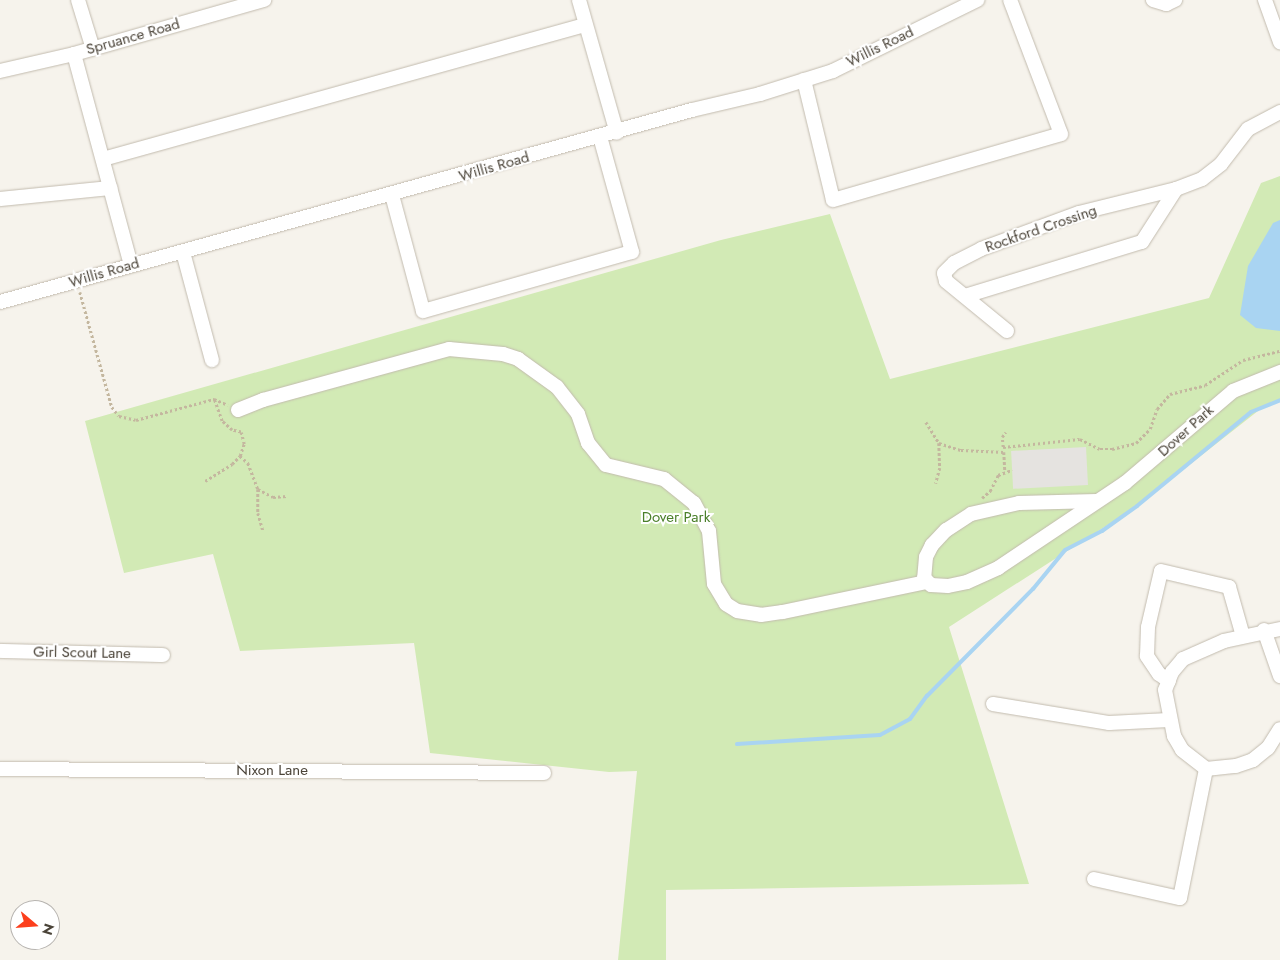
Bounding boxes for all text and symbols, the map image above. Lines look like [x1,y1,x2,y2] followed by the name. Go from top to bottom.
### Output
[84,15,182,59] street label: Spruance Road
[843,23,917,71] street label: Willis Road
[457,148,531,186] street label: Willis Road
[983,201,1099,257] street label: Rockford Crossing
[67,254,141,292] street label: Willis Road
[1154,401,1218,461] street label: Dover Park
[642,509,710,527] park label: Dover Park
[33,643,131,663] street label: Girl Scout Lane
[236,762,308,780] street label: Nixon Lane
[10,900,60,950] north arrow
[37,921,60,938] text: N

